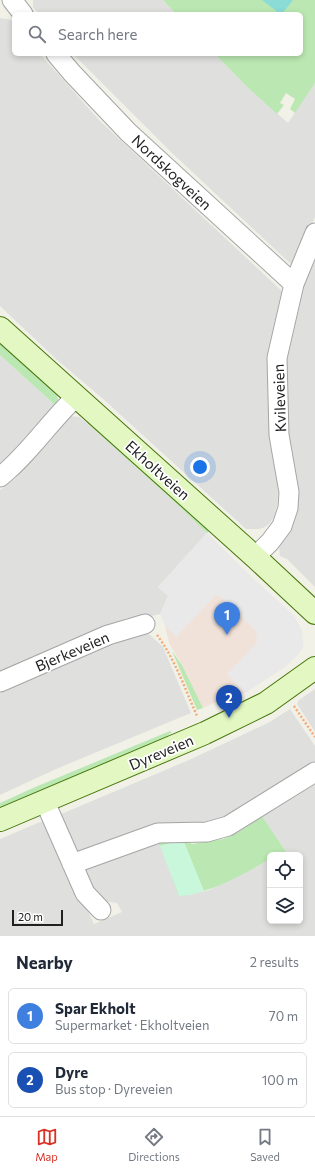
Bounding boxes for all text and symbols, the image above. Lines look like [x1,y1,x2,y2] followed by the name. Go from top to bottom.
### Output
[12,12,303,56] search box
[26,23,48,45] icon: search
[58,25,137,43] text: Search here
[129,131,215,213] street label: Nordskogveien
[269,364,289,432] street label: Kvileveien
[122,436,194,504] street label: Ekholtveien
[190,457,210,477] your location
[214,602,240,635] pin: 1
[32,627,112,675] street label: Bjerkeveien
[216,685,242,718] pin: 2
[126,730,196,774] street label: Dyreveien
[267,852,303,924] map controls
[267,852,303,888] button: locate
[267,888,303,924] button: layers
[12,908,63,927] scale bar
[18,910,43,923] text: 20 m
[16,952,73,973] text: Nearby
[250,954,299,970] text: 2 results
[55,999,135,1017] text: Spar Ekholt
[27,1008,33,1024] text: 1
[269,1008,298,1024] text: 70 m
[55,1017,209,1033] text: Supermarket · Ekholtveien
[55,1063,88,1081] text: Dyre
[26,1072,34,1088] text: 2
[262,1072,298,1088] text: 100 m
[55,1081,173,1097] text: Bus stop · Dyreveien
[35,1126,58,1163] tab: Map
[128,1126,180,1163] tab: Directions
[250,1126,280,1163] tab: Saved

